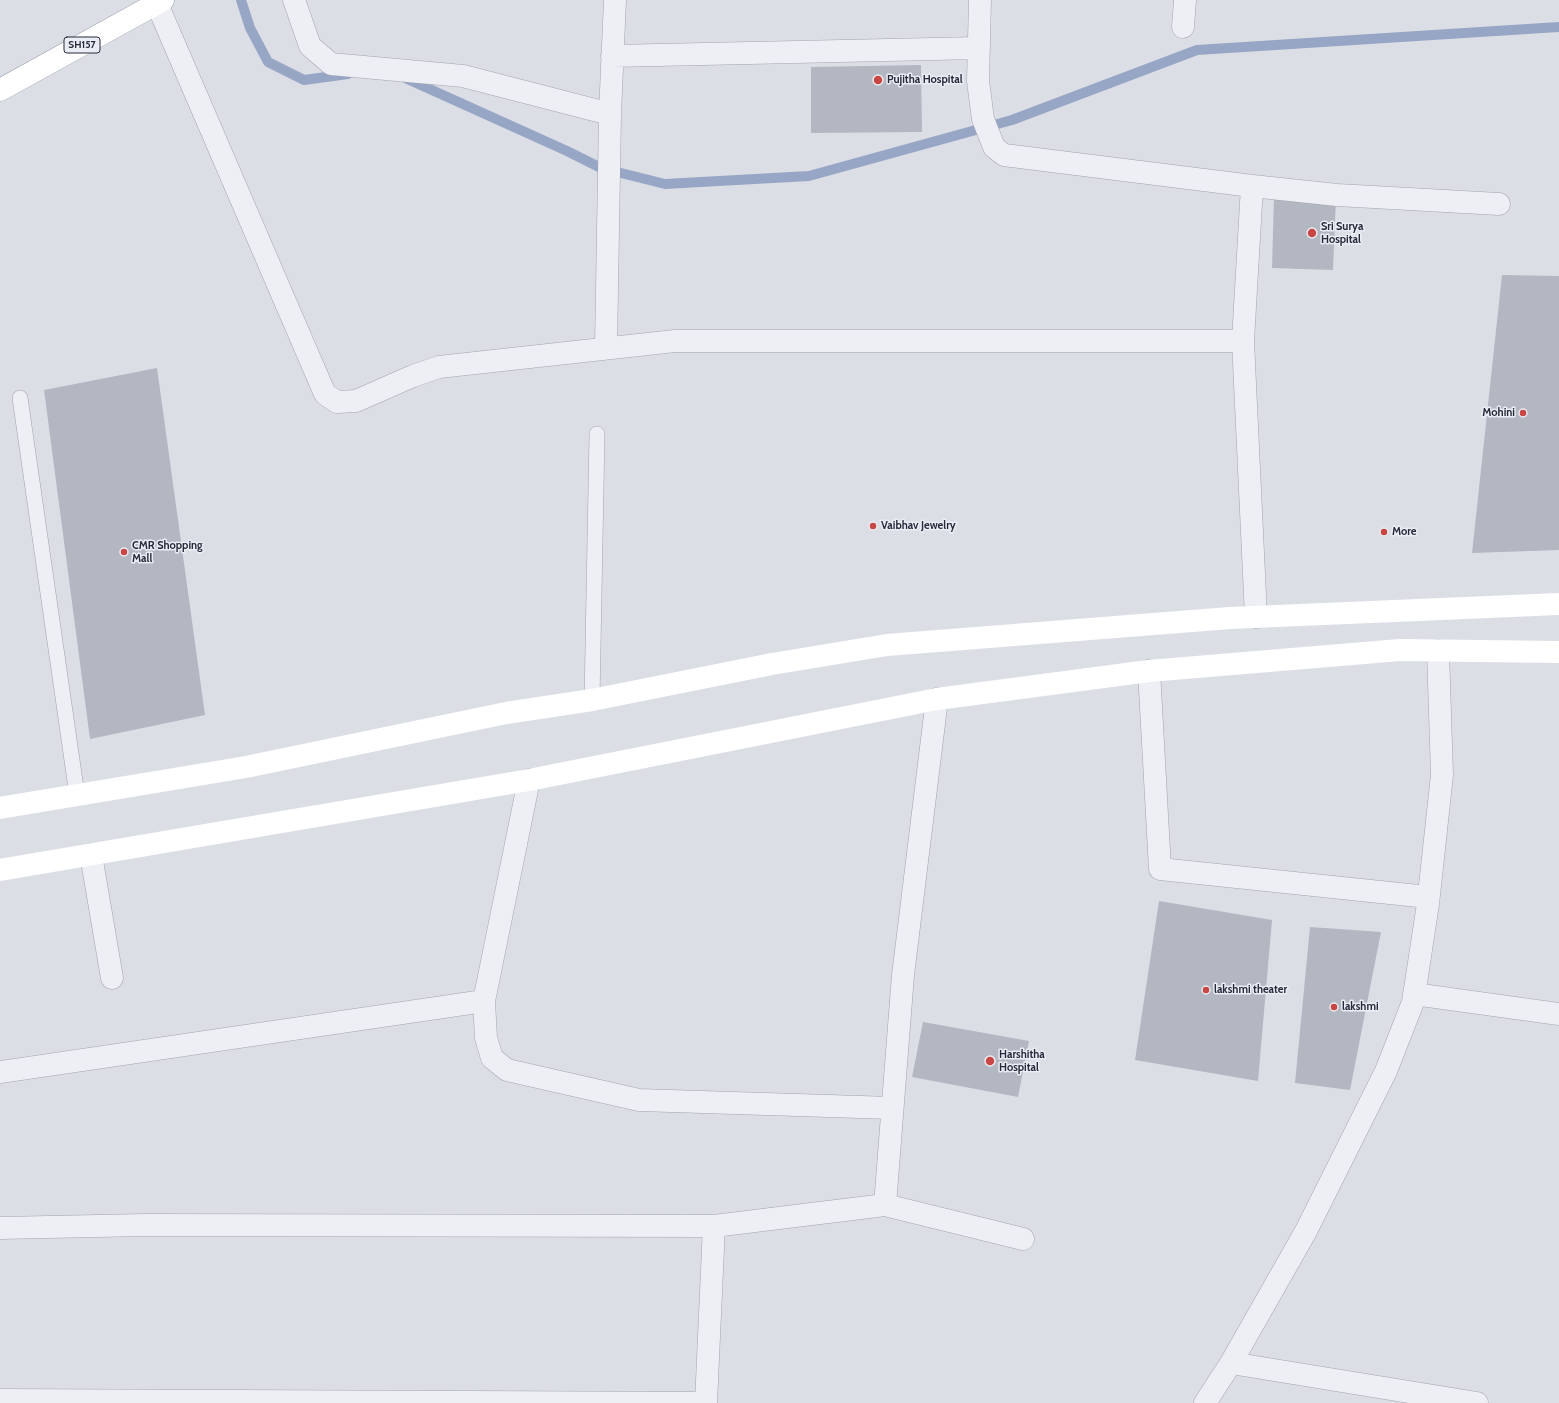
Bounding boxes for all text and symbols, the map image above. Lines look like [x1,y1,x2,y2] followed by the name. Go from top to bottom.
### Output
[64,37,100,53] road number: SH157
[887,73,963,87] place label: Pujitha Hospital
[872,74,884,86] marker: Pujitha Hospital
[1321,220,1363,246] place label: Sri Surya Hospital
[1306,227,1318,239] marker: Sri Surya Hospital
[1482,406,1515,420] place label: Mohini
[1518,408,1528,418] marker: Mohini
[881,519,956,533] place label: Vaibhav Jewelry
[868,521,878,531] marker: Vaibhav Jewelry
[1392,525,1416,539] place label: More
[1379,527,1389,537] marker: More
[132,539,203,565] place label: CMR Shopping Mall
[119,547,129,557] marker: CMR Shopping Mall
[1214,983,1287,997] place label: lakshmi theater
[1201,985,1211,995] marker: lakshmi theater
[1342,1000,1379,1014] place label: lakshmi
[1329,1002,1339,1012] marker: lakshmi
[999,1048,1045,1074] place label: Harshitha Hospital
[984,1055,996,1067] marker: Harshitha Hospital

